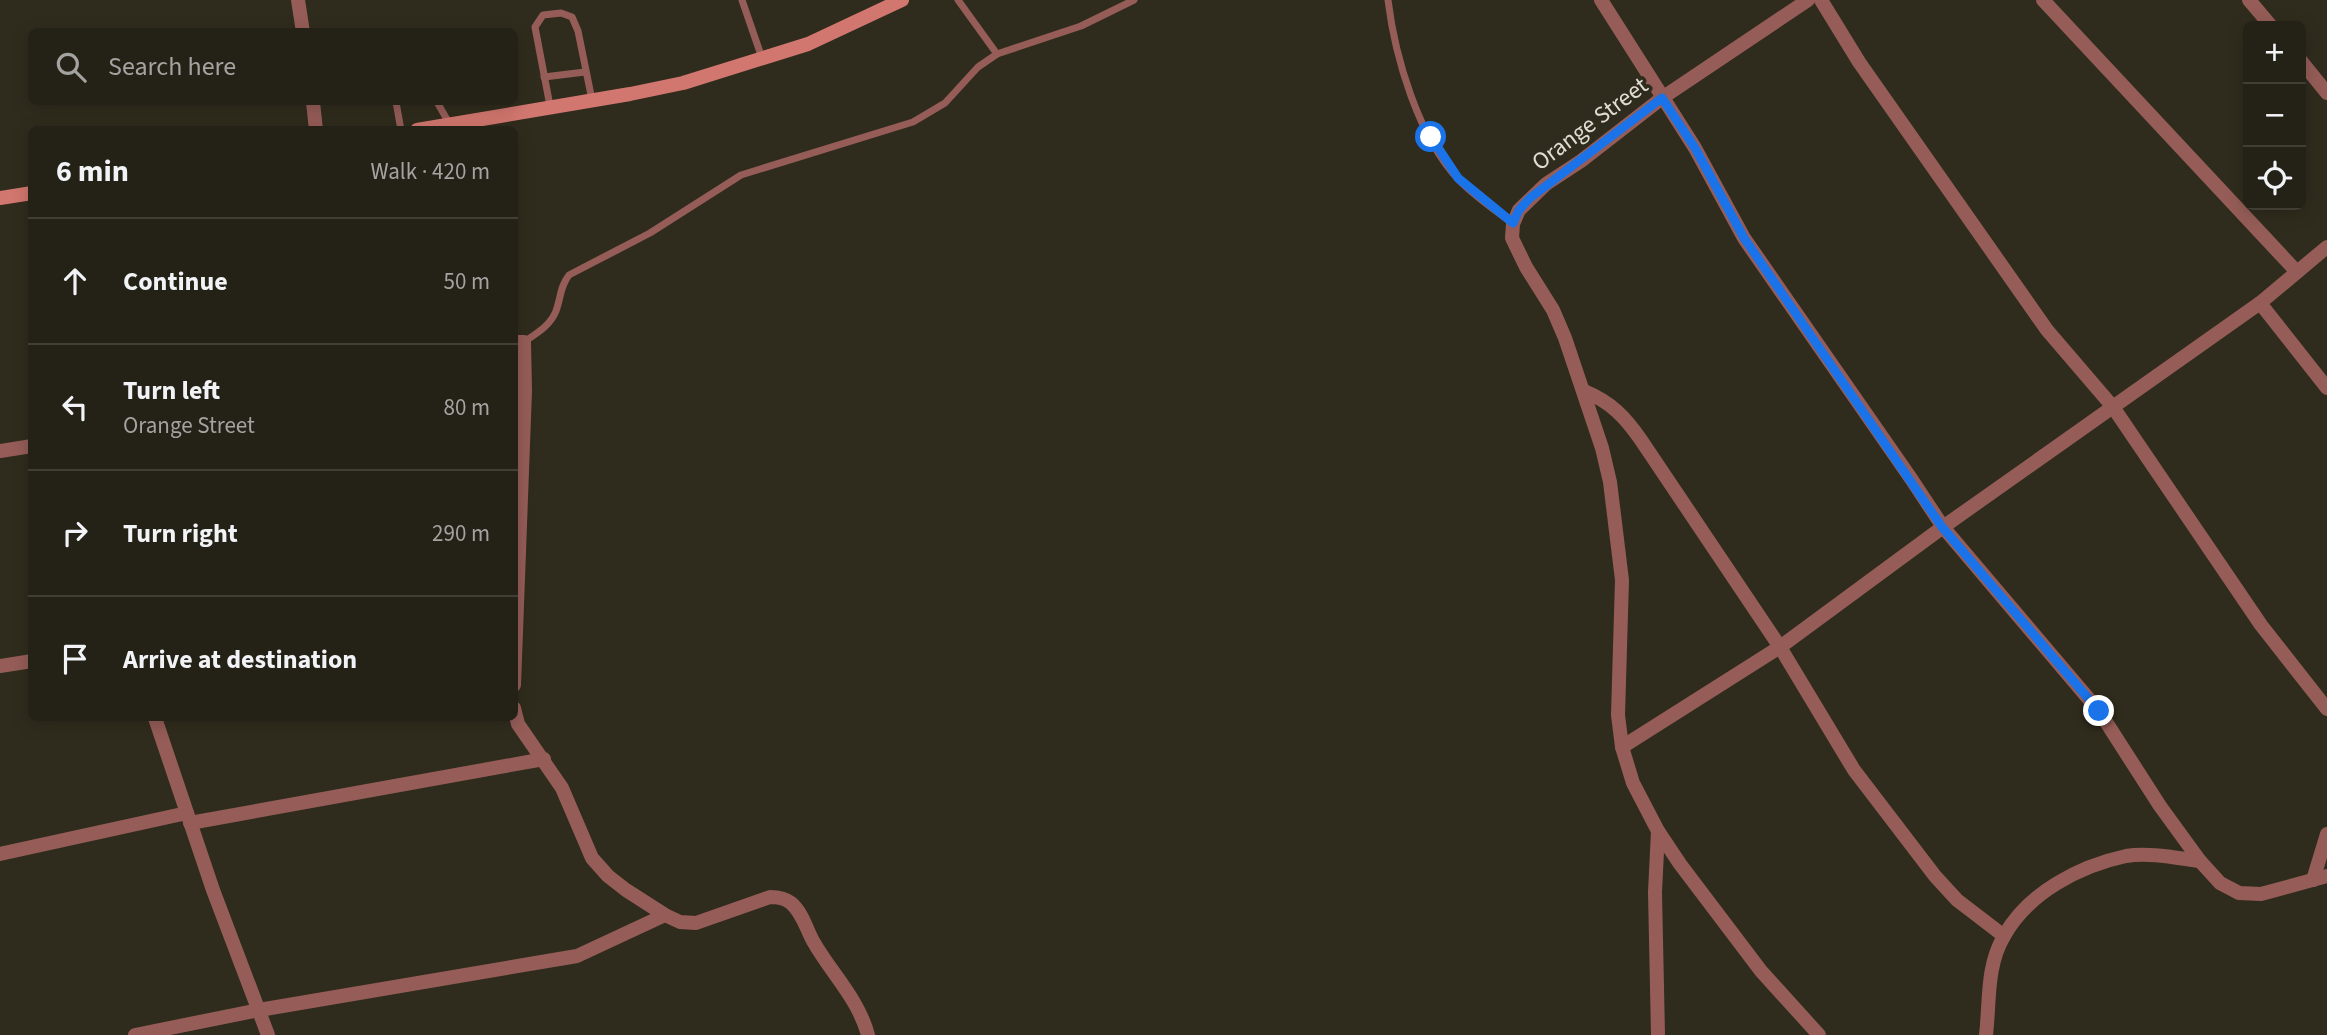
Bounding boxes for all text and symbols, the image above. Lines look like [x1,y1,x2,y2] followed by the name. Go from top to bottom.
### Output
[2243,21,2306,210] map controls
[2243,21,2306,84] button: +
[28,28,518,105] search box
[52,48,90,86] icon: search
[108,48,236,85] text: Search here
[1525,69,1655,179] street label: Orange Street
[2243,84,2306,147] button: −
[1415,121,1446,152] route start
[2243,147,2306,210] button: locate
[56,150,129,193] text: 6 min
[371,155,490,188] text: Walk · 420 m
[56,262,94,300] icon: ahead
[123,263,228,300] text: Continue
[443,265,490,298] text: 50 m
[123,372,220,409] text: Turn left
[56,388,94,426] icon: left
[443,391,490,424] text: 80 m
[123,409,255,442] text: Orange Street
[56,514,94,552] icon: right
[123,515,238,552] text: Turn right
[432,517,490,550] text: 290 m
[56,640,94,678] icon: arrive
[123,641,357,678] text: Arrive at destination
[2083,695,2114,726] route end

